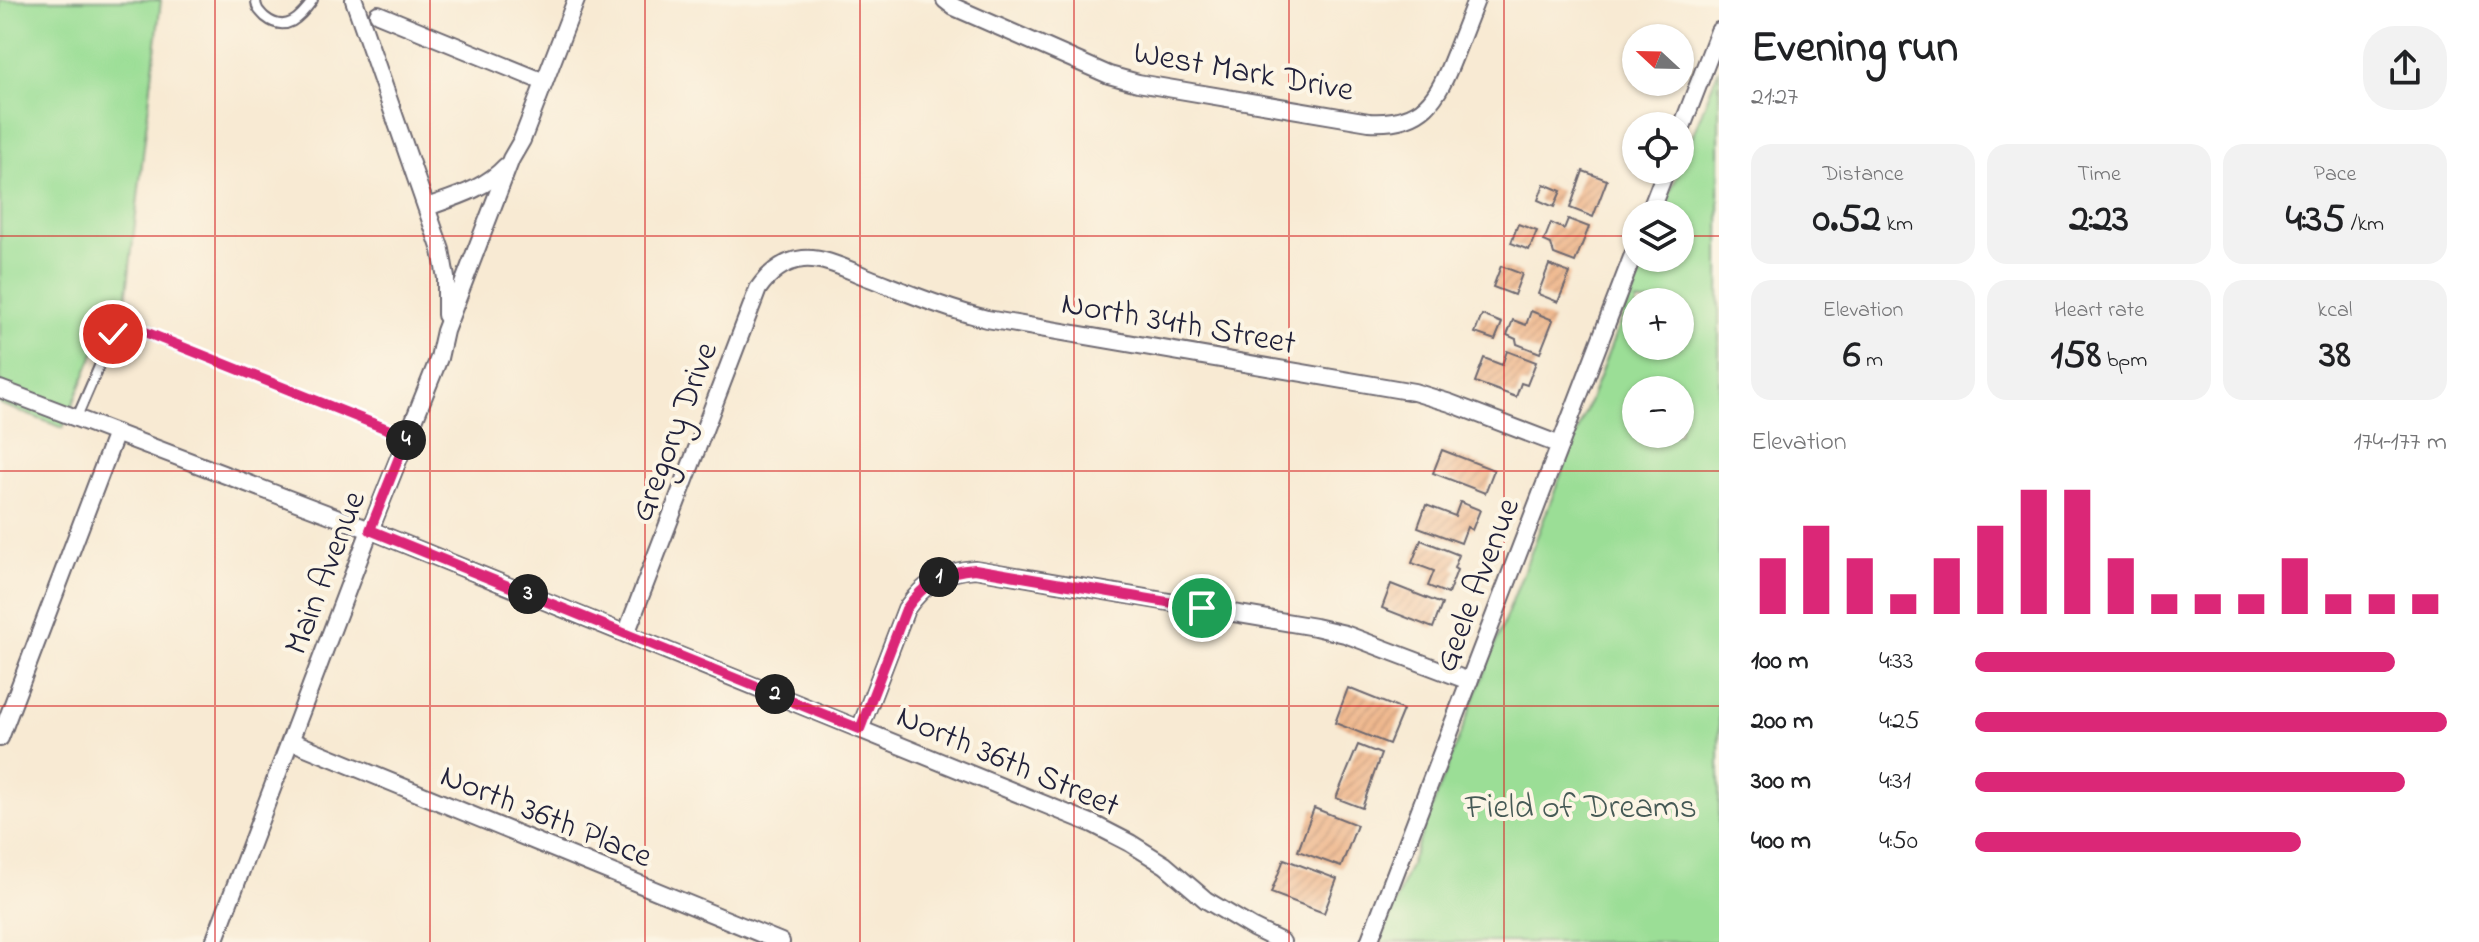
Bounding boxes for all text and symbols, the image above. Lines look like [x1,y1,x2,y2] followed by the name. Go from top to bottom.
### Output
[1751,17,1958,81] text: Evening run
[1622,24,1694,96] north arrow
[1622,24,1694,448] map controls
[2363,26,2447,110] button: share
[1129,29,1358,117] street label: West Mark Drive
[1751,79,1798,117] text: 21:27
[1622,112,1694,184] button: locate
[1822,159,1904,191] text: Distance
[2077,159,2121,191] text: Time
[2314,159,2356,191] text: Pace
[1813,191,1881,250] text: 0.52
[2069,191,2129,250] text: 2:23
[2286,191,2345,250] text: 4:35
[1622,200,1694,272] button: layers
[1881,209,1913,241] text: km
[2345,209,2384,241] text: /km
[1057,280,1299,370] street label: North 34th Street
[1622,288,1694,360] button: +
[1823,295,1903,327] text: Elevation
[2054,295,2144,327] text: Heart rate
[2318,295,2352,327] text: kcal
[79,300,147,368] pin
[91,312,135,356] icon: check
[1843,327,1861,386] text: 6
[2051,327,2101,386] text: 158
[2319,327,2351,386] text: 38
[619,335,733,530] street label: Gregory Drive
[1861,345,1883,377] text: m
[2101,345,2147,377] text: bpm
[1622,376,1694,448] button: −
[386,420,426,460] pin: 4
[401,424,411,456] text: 4
[1751,424,1847,462] text: Elevation
[2353,424,2447,462] text: 174–177 m
[273,483,381,663] street label: Main Avenue
[1423,490,1535,680] street label: Geele Avenue
[919,557,959,597] pin: 1
[936,561,943,593] text: 1
[508,574,548,614] pin: 3
[1168,574,1236,642] pin
[523,578,533,610] text: 3
[1180,586,1224,630] icon: arrive
[1751,643,1808,681] text: 100 m
[1879,643,1913,681] text: 4:33
[755,674,795,714] pin: 2
[770,678,780,710] text: 2
[888,693,1127,832] street label: North 36th Street
[1751,703,1813,741] text: 200 m
[1879,703,1920,741] text: 4:25
[432,753,660,883] street label: North 36th Place
[1751,763,1811,801] text: 300 m
[1879,763,1911,801] text: 4:31
[1464,784,1697,834] park label: Field of Dreams
[1751,823,1811,861] text: 400 m
[1879,823,1918,861] text: 4:50

